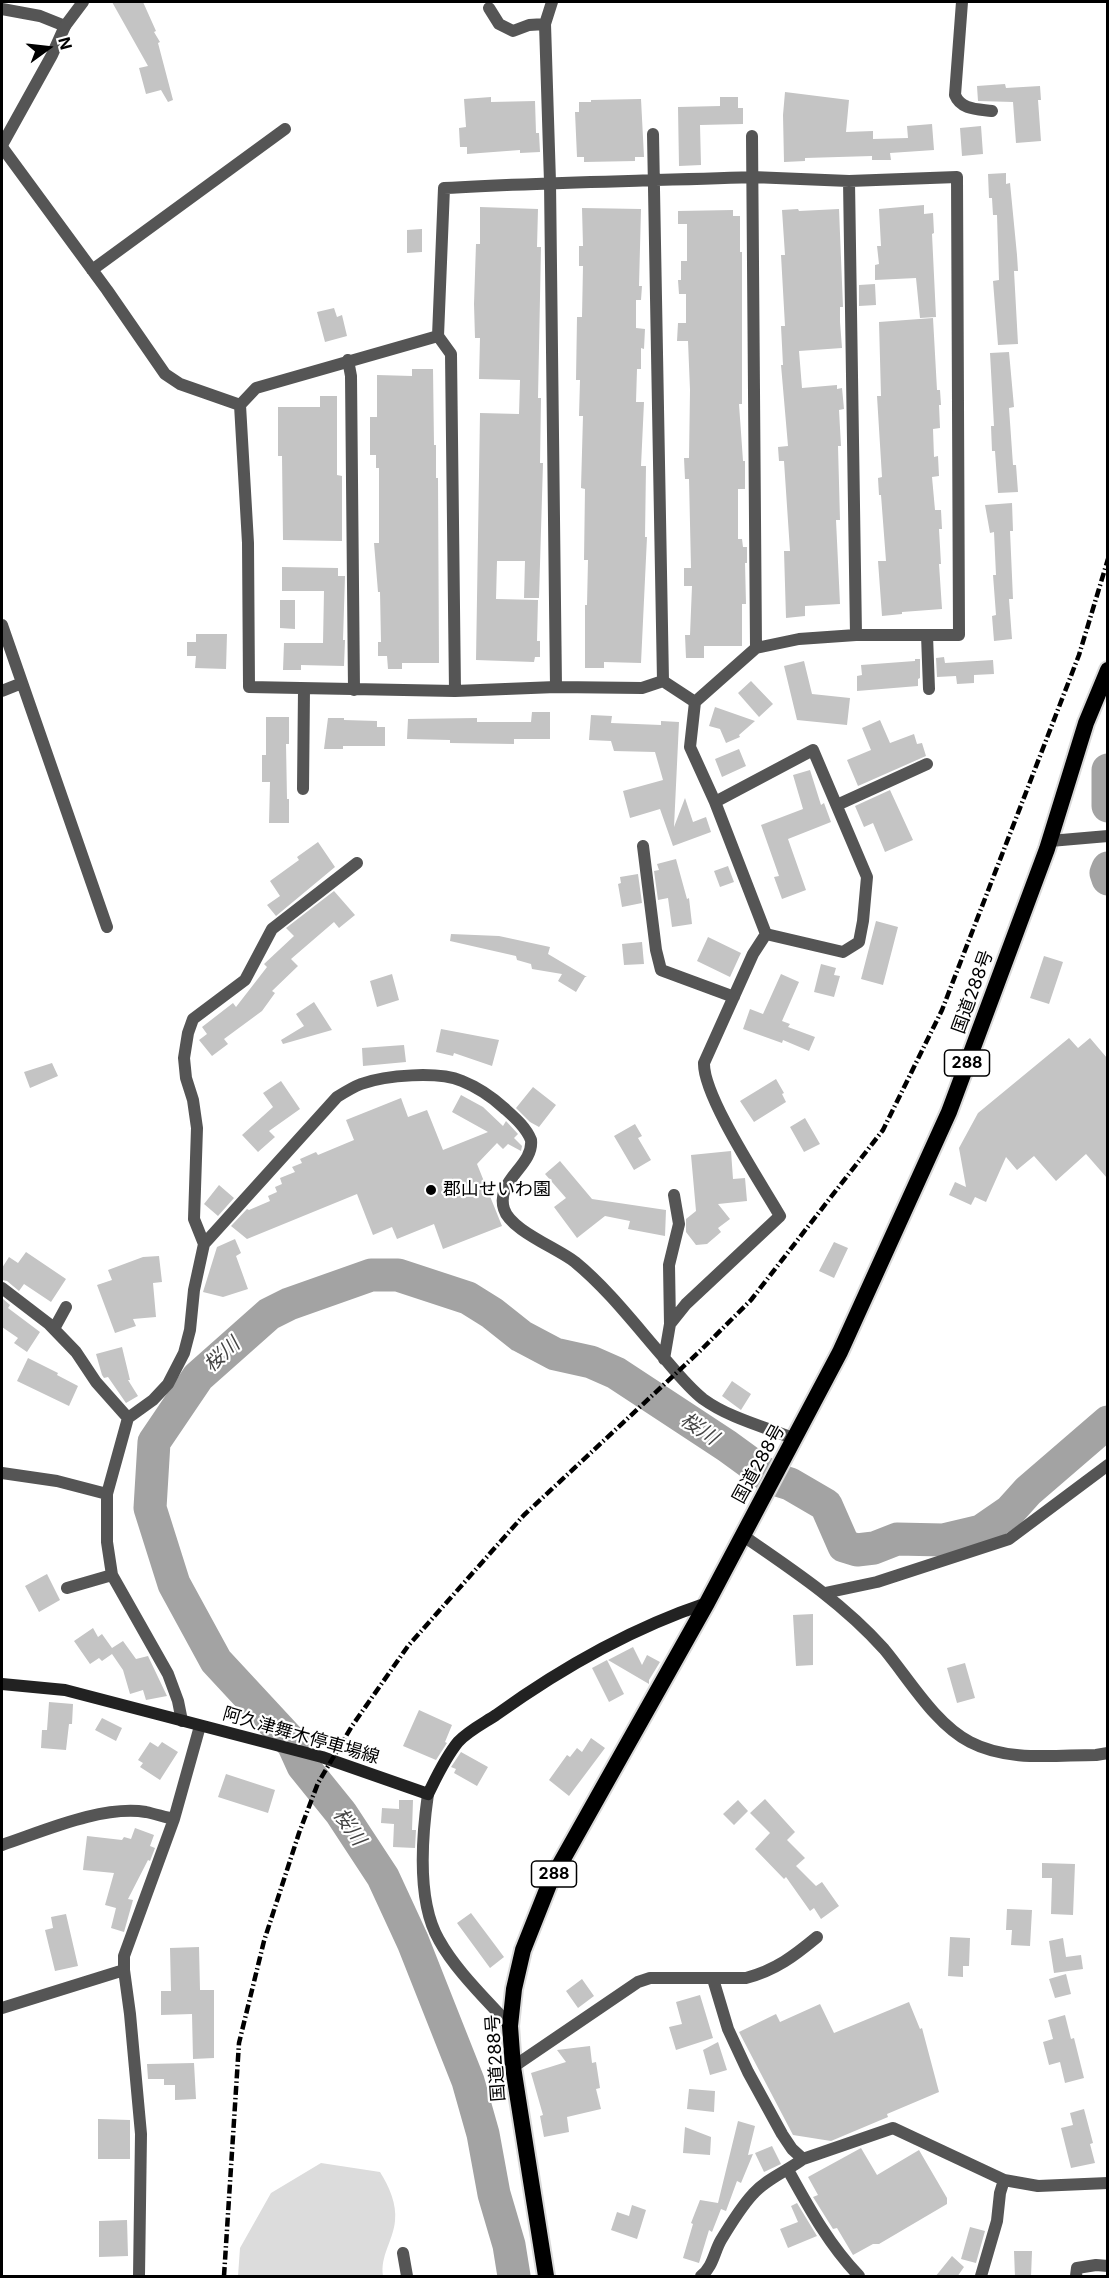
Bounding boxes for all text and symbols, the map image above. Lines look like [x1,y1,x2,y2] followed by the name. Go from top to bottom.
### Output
[18,18,78,78] north arrow
[54,35,77,52] text: N
[948,947,998,1037] street label: 国道288号
[944,1050,990,1076] road number: 288
[443,1179,551,1201] place label: 郡山せいわ園
[424,1183,438,1197] marker: 郡山せいわ園
[199,1333,245,1377] water label: 桜川
[676,1408,722,1450] water label: 桜川
[728,1421,790,1507] street label: 国道288号
[220,1703,382,1769] street label: 阿久津舞木停車場線
[328,1804,370,1850] water label: 桜川
[532,1861,576,1887] road number: 288
[482,2014,510,2102] street label: 国道288号

